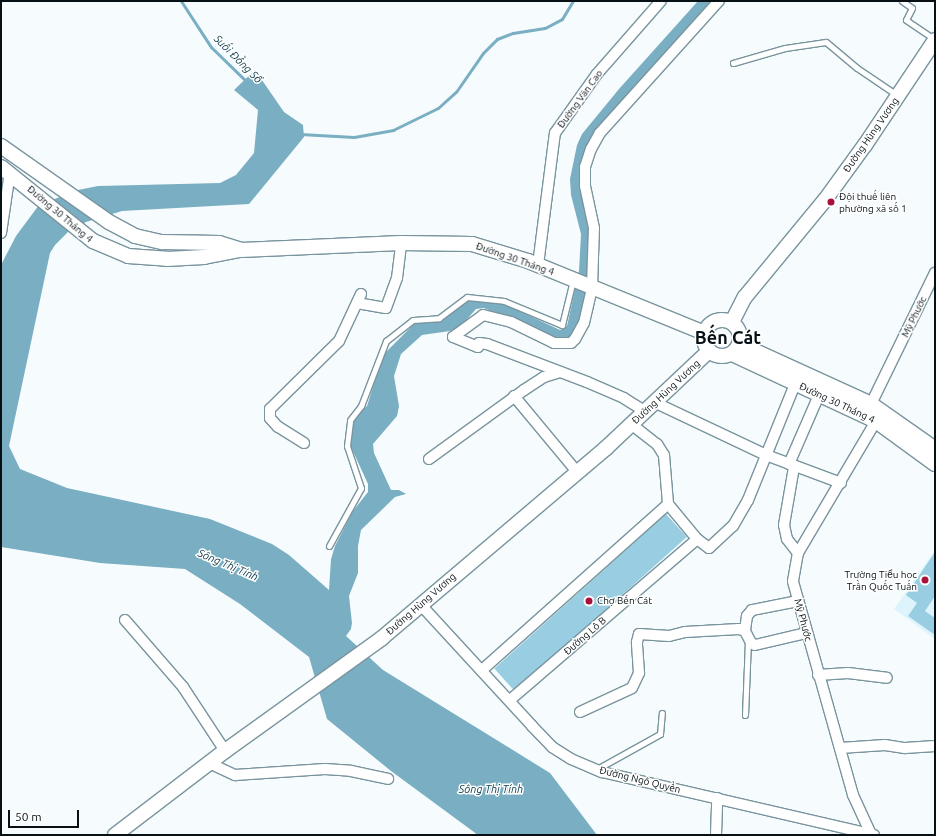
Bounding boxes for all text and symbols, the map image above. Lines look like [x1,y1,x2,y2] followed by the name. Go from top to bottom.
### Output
[211,32,265,86] water label: Suối Đồng Sổ
[555,67,605,131] street label: Đường Văn Cao
[841,95,901,175] street label: Đường Hùng Vương
[25,183,95,245] street label: Đường 30 Tháng 4
[839,190,907,214] place label: Đội thuế liên phường xã số 1
[826,197,836,207] marker: Đội thuế liên phường xã số 1
[474,240,556,278] street label: Đường 30 Tháng 4
[899,295,929,339] street label: Mỹ Phước
[695,326,761,348] district label: Bến Cát
[630,357,702,427] street label: Đường Hùng Vương
[797,380,877,426] street label: Đường 30 Tháng 4
[196,546,260,584] water label: Sông Thị Tính
[844,568,917,592] place label: Trường Tiểu học Trần Quốc Tuấn
[384,570,458,638] street label: Đường Hùng Vương
[920,575,930,585] marker: Trường Tiểu học Trần Quốc Tuấn
[597,595,652,607] place label: Chợ Bến Cát
[584,596,594,606] marker: Chợ Bến Cát
[792,597,814,643] street label: Mỹ Phước
[561,614,609,658] street label: Đường Lô B
[598,764,682,796] street label: Đường Ngô Quyền
[459,782,523,796] water label: Sông Thị Tính
[10,802,81,828] scale bar
[15,810,42,823] text: 50 m

